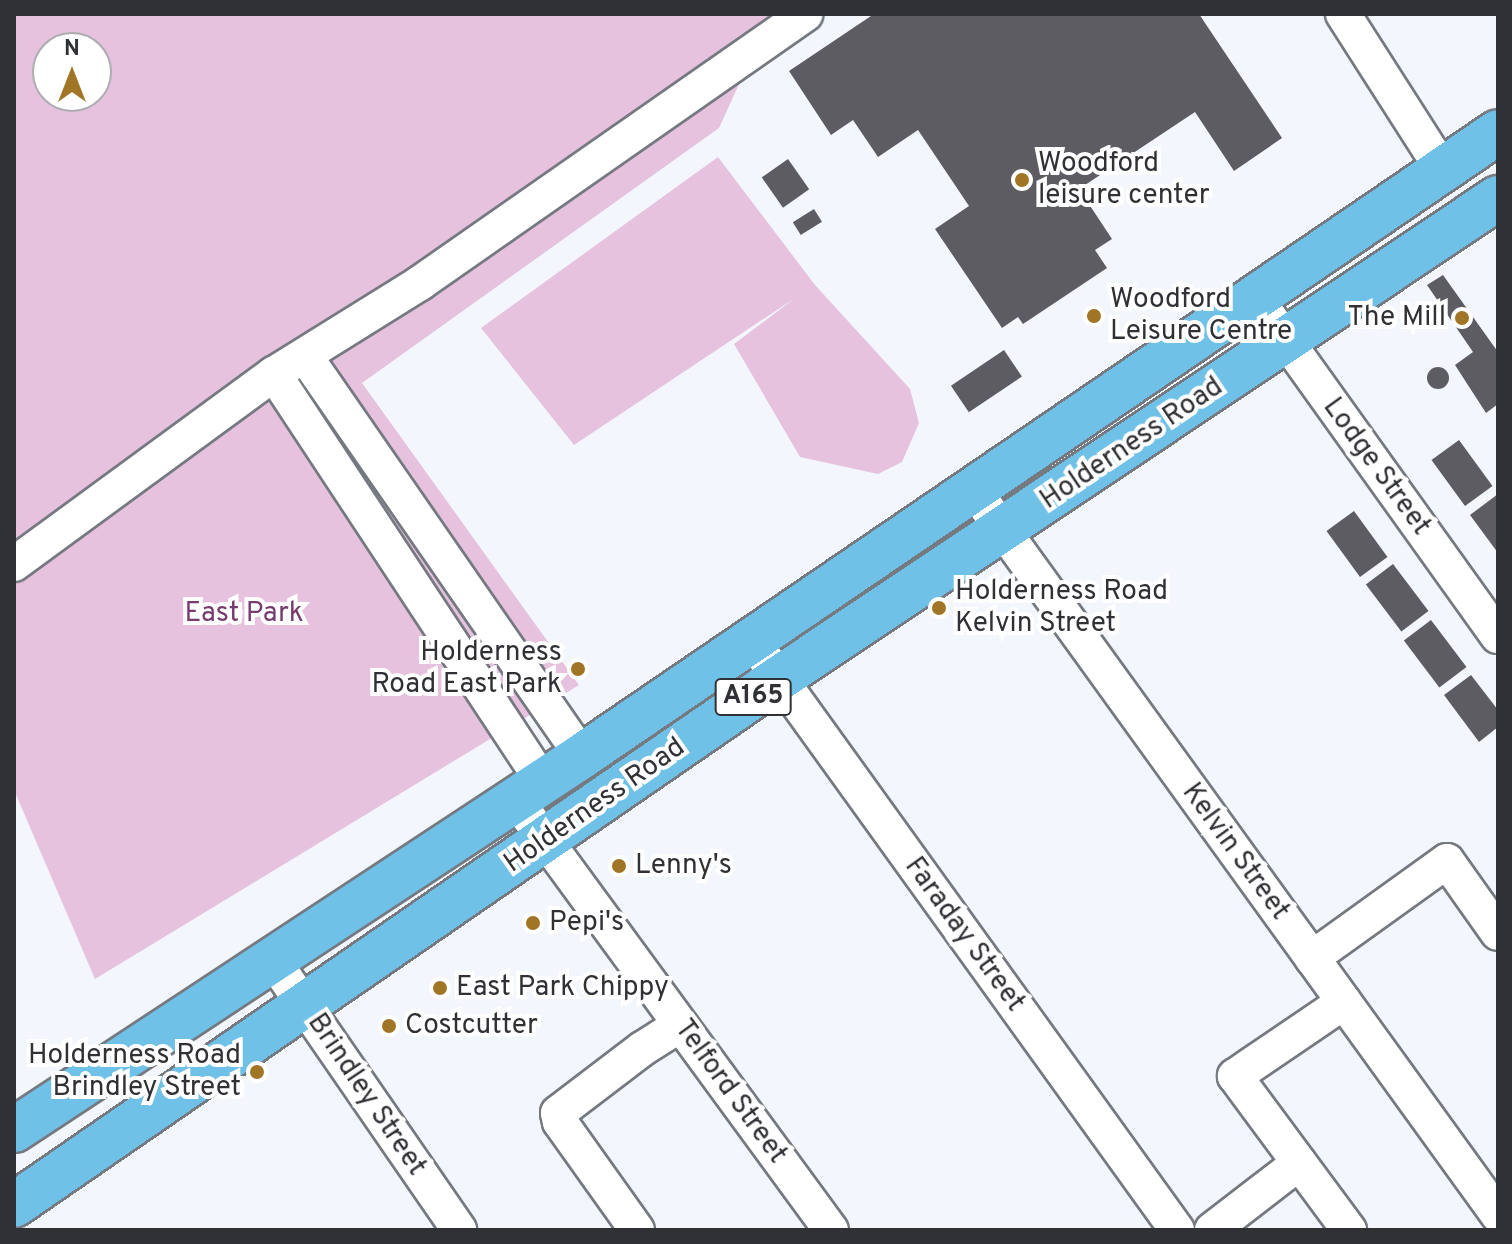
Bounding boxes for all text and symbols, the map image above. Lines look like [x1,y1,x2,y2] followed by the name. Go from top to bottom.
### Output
[32,32,112,112] north arrow
[64,36,80,63] text: N
[1038,147,1210,213] place label: Woodford leisure center
[1013,171,1031,189] marker: Woodford leisure center
[1110,283,1292,349] place label: Woodford Leisure Centre
[1348,301,1446,335] place label: The Mill
[1085,307,1103,325] marker: Woodford Leisure Centre
[1453,309,1471,327] marker: The Mill
[1034,370,1230,518] street label: Holderness Road
[1315,392,1437,542] street label: Lodge Street
[955,575,1168,641] place label: Holderness Road Kelvin Street
[184,597,304,631] park label: East Park
[930,599,948,617] marker: Holderness Road Kelvin Street
[371,636,562,702] place label: Holderness Road East Park
[569,660,587,678] marker: Holderness Road East Park
[713,675,793,719] road number: A165
[498,731,692,881] street label: Holderness Road
[1174,777,1296,927] street label: Kelvin Street
[635,849,732,883] place label: Lenny's
[897,851,1031,1019] street label: Faraday Street
[610,857,628,875] marker: Lenny's
[549,906,624,940] place label: Pepi's
[524,914,542,932] marker: Pepi's
[456,971,669,1005] place label: East Park Chippy
[431,979,449,997] marker: East Park Chippy
[299,1007,433,1183] street label: Brindley Street
[405,1009,538,1043] place label: Costcutter
[666,1013,794,1171] street label: Telford Street
[380,1017,398,1035] marker: Costcutter
[28,1039,241,1105] place label: Holderness Road Brindley Street
[248,1063,266,1081] marker: Holderness Road Brindley Street

